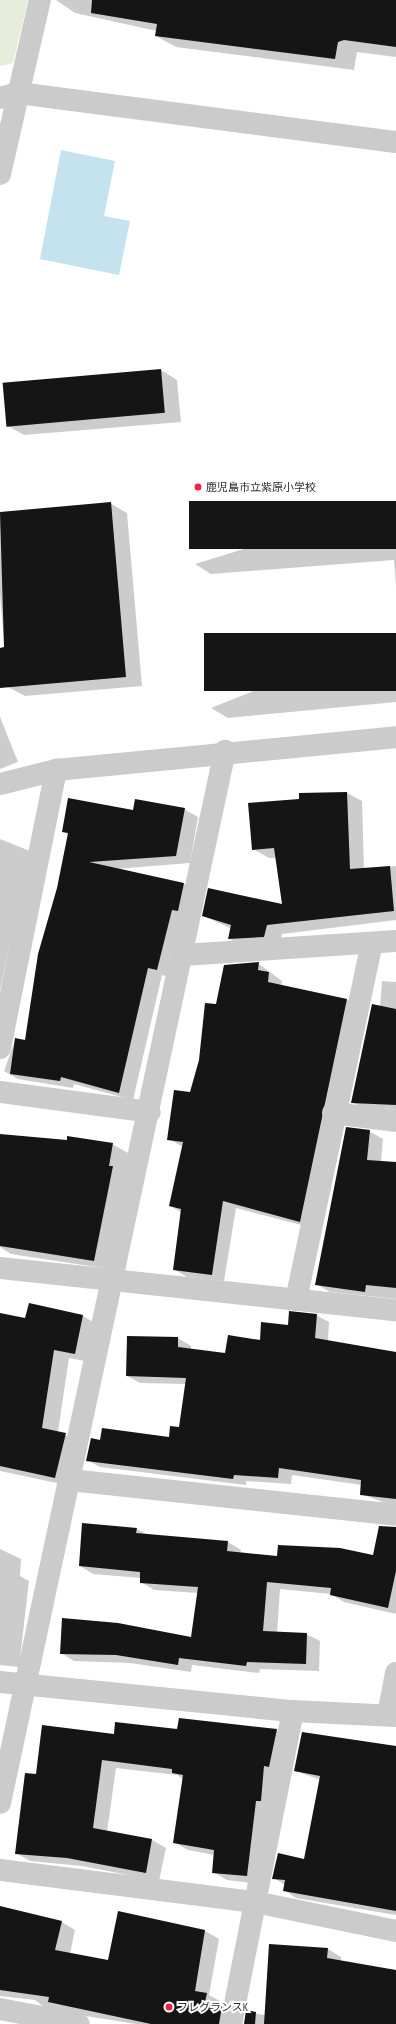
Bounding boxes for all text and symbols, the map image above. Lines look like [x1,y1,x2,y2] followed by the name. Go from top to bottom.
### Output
[206,480,316,494] place label: 鹿児島市立紫原小学校
[193,482,203,492] marker: 鹿児島市立紫原小学校
[177,2000,248,2014] place label: フレグランスK
[164,2002,174,2012] marker: フレグランスK

